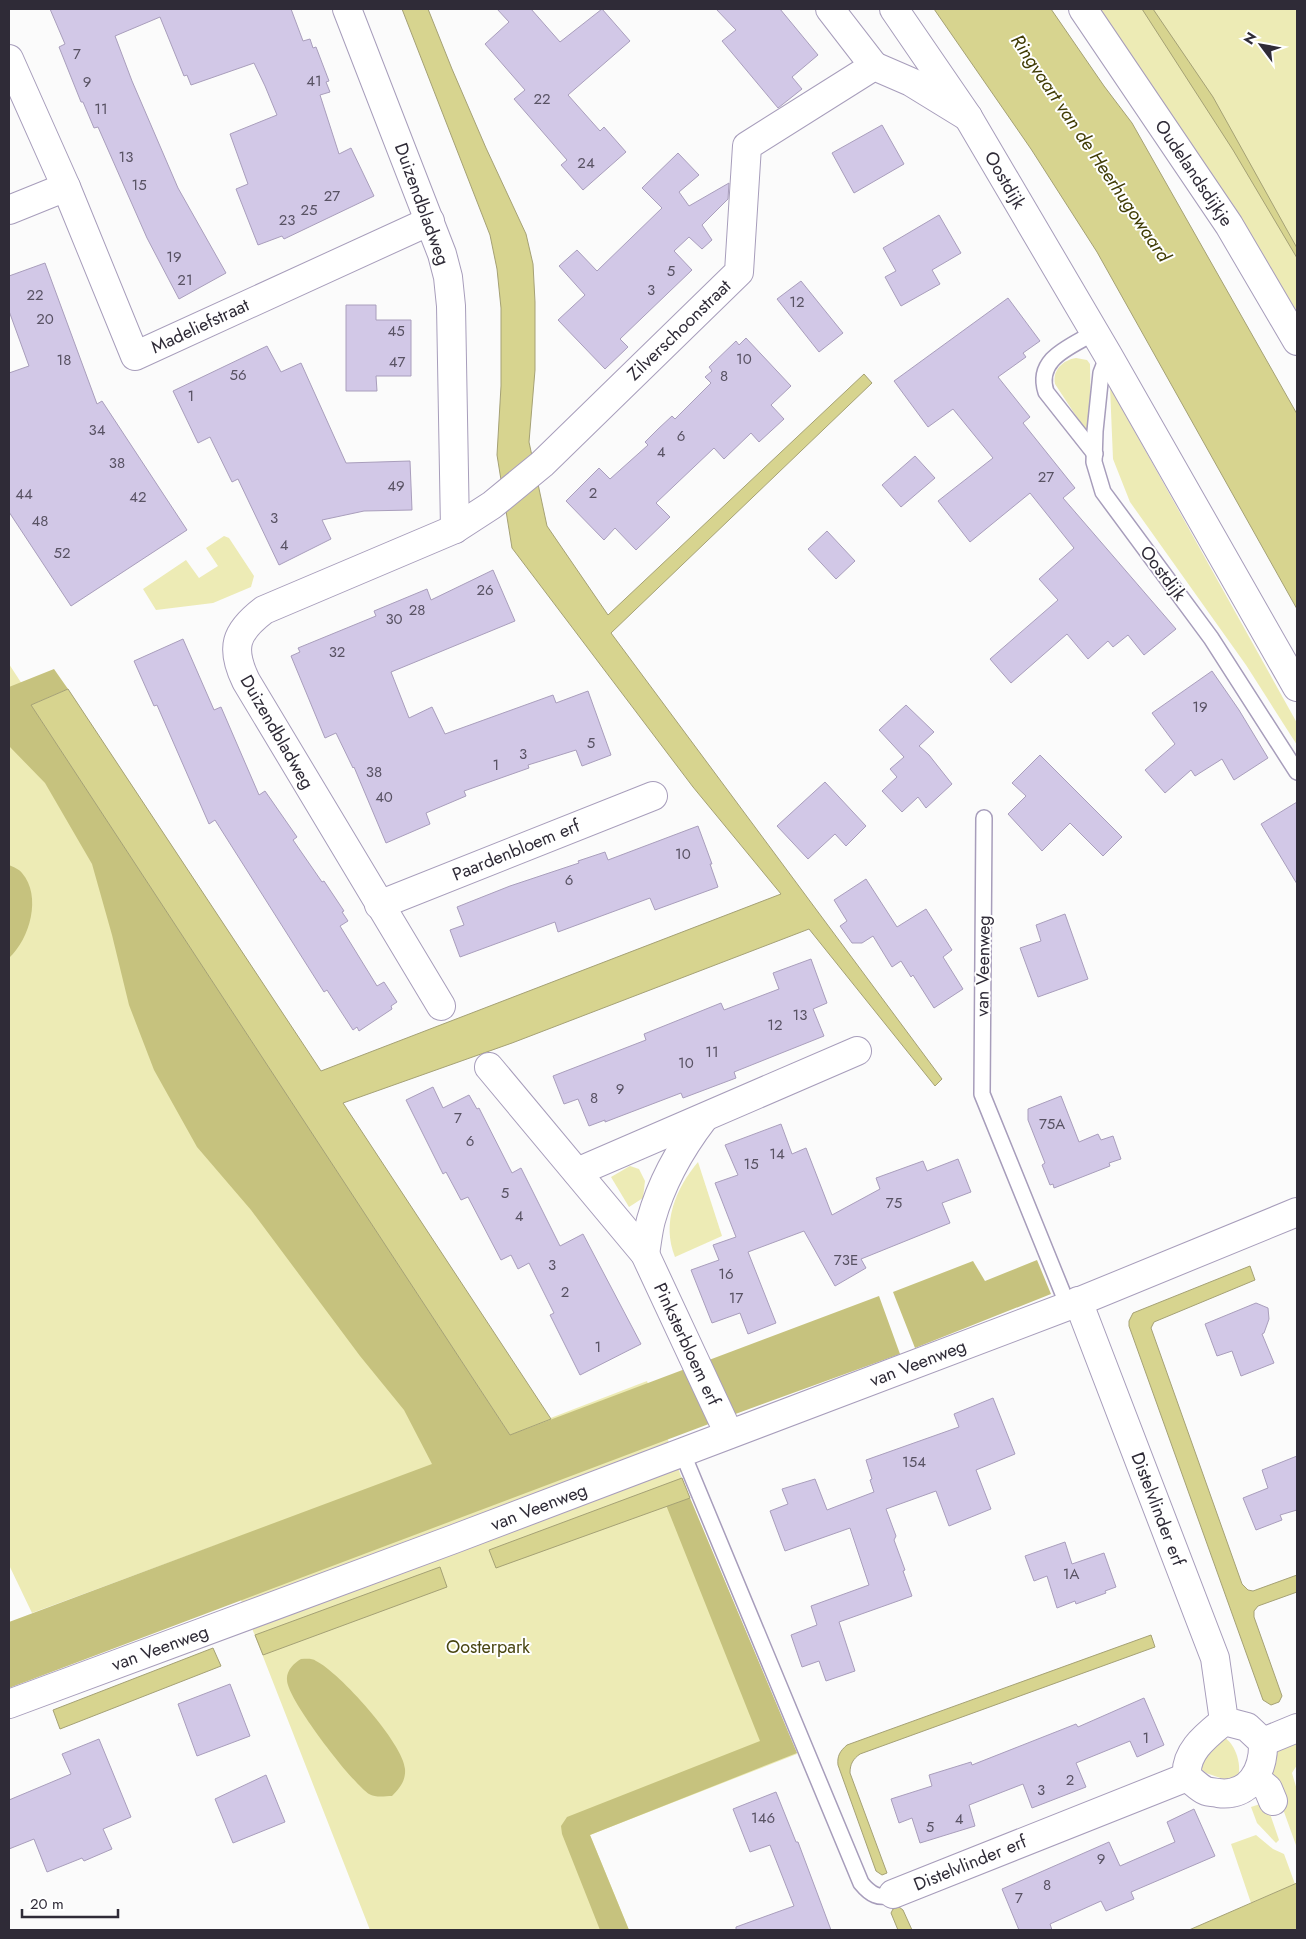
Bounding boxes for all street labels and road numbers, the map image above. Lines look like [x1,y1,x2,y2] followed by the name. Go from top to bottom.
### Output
[1149,114,1239,232] street label: Oudelandsdijkje
[388,139,456,269] street label: Duizendbladweg
[978,146,1032,214] street label: Oostdijk
[621,273,737,386] street label: Zilverschoonstraat
[147,292,254,360] street label: Madeliefstraat
[1134,540,1192,606] street label: Oostdijk
[234,670,320,794] street label: Duizendbladweg
[448,812,584,887] street label: Paardenbloem erf
[969,915,997,1017] street label: van Veenweg
[647,1278,727,1410] street label: Pinksterbloem erf
[866,1333,970,1393] street label: van Veenweg
[1124,1448,1192,1570] street label: Distelvlinder erf
[487,1477,591,1537] street label: van Veenweg
[108,1618,212,1678] street label: van Veenweg
[910,1828,1031,1897] street label: Distelvlinder erf

